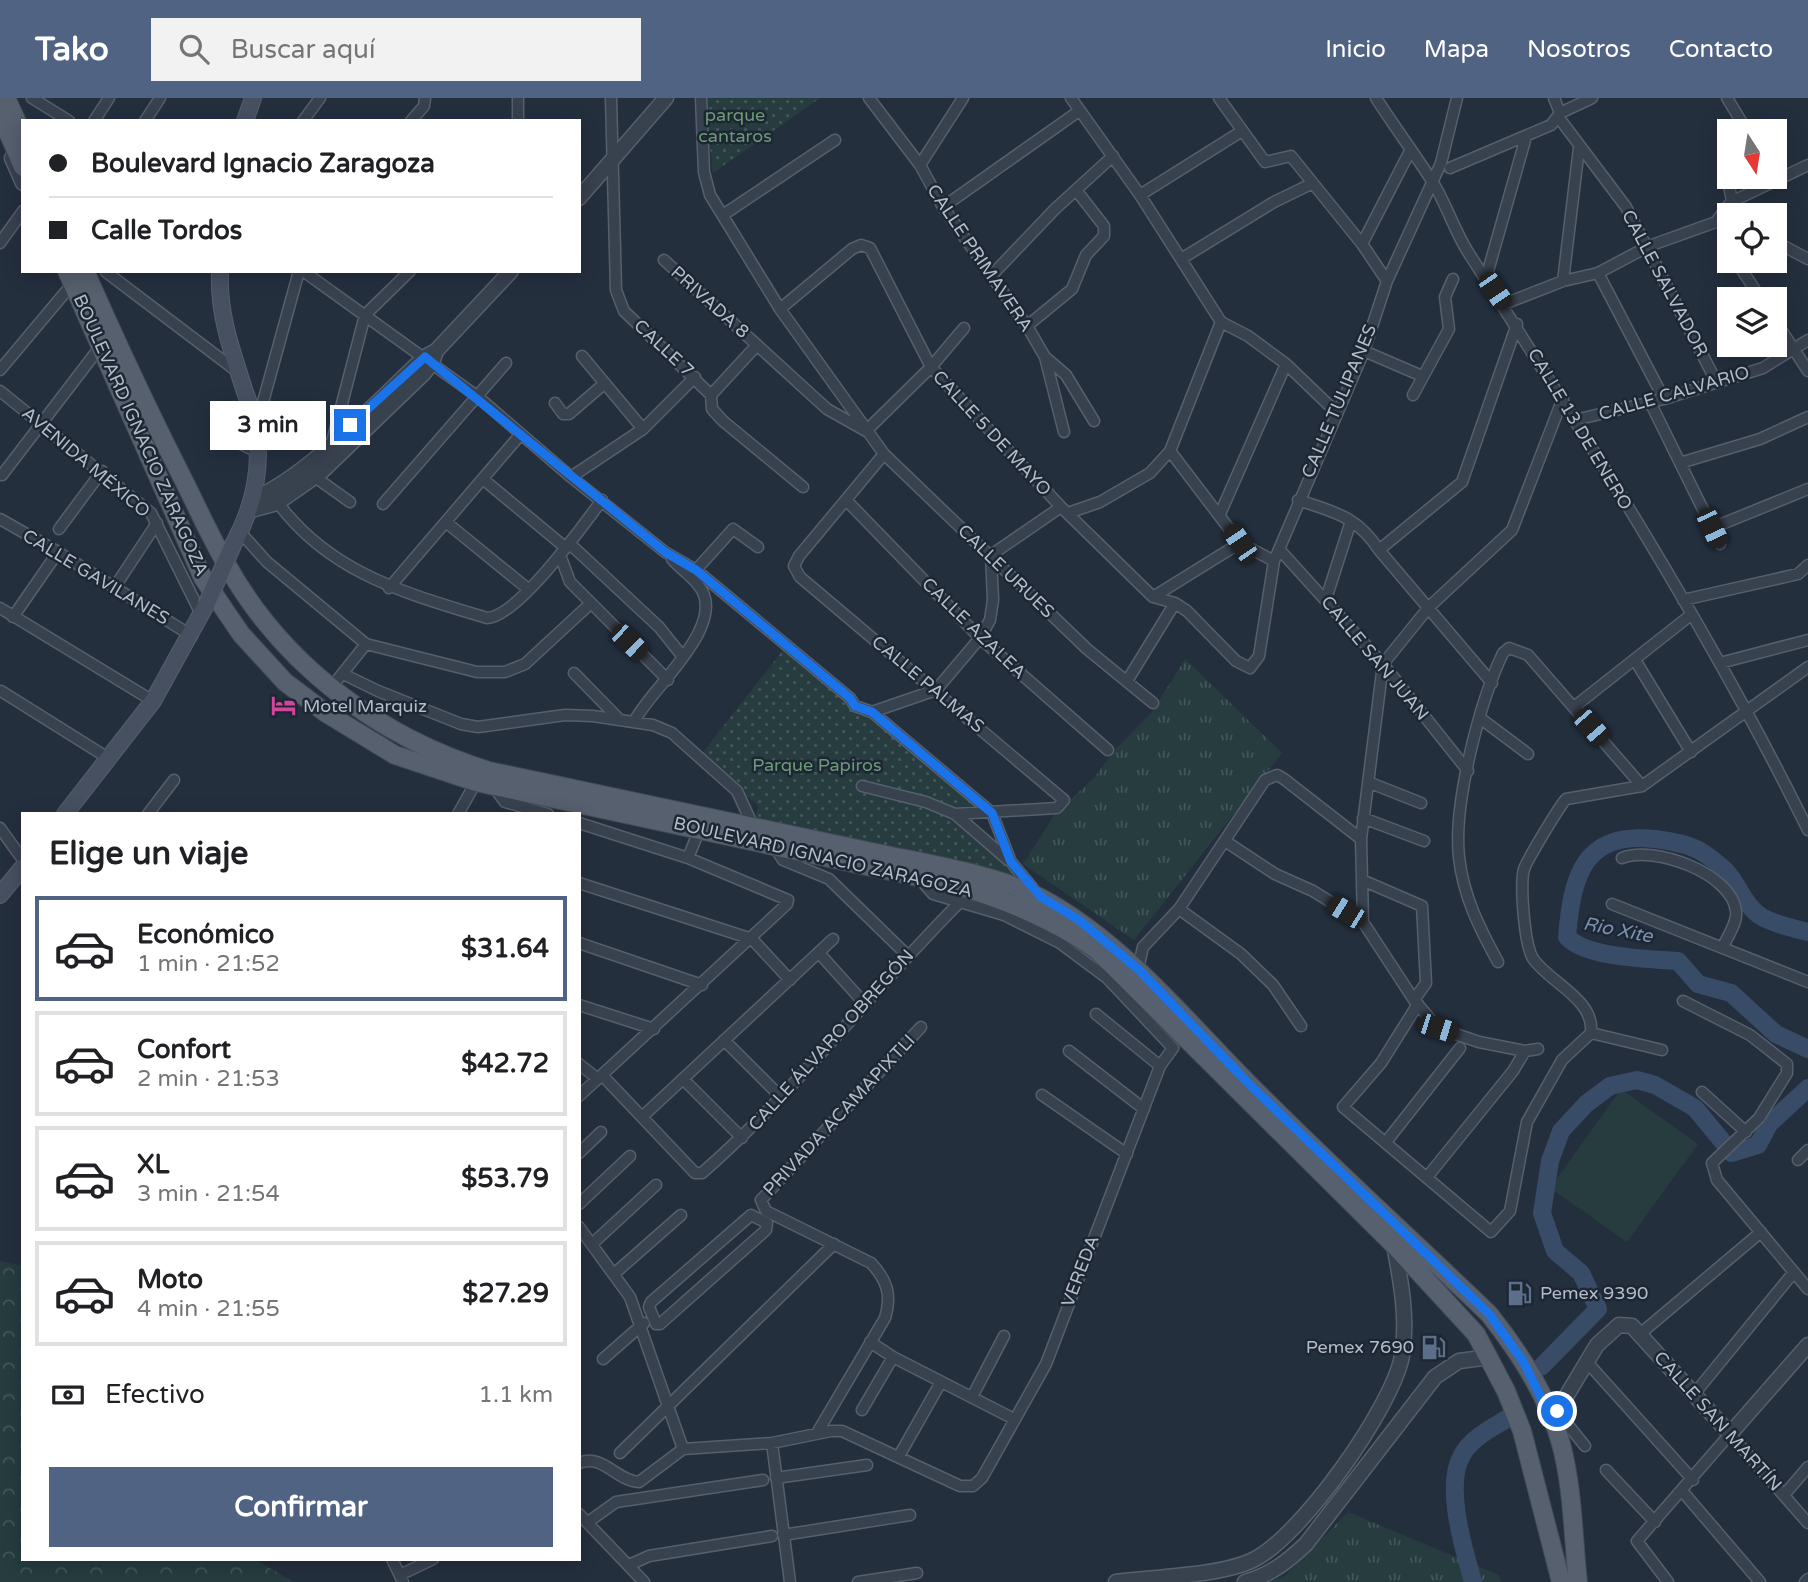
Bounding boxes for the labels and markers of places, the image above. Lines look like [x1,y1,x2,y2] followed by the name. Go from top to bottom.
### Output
[269,692,297,720] hotel icon: Motel Marquiz
[303,695,427,717] place label: Motel Marquiz
[1506,1279,1534,1307] fuel station icon: Pemex 9390
[1540,1282,1648,1304] place label: Pemex 9390
[1420,1333,1448,1361] fuel station icon: Pemex 7690
[1306,1336,1414,1358] place label: Pemex 7690

